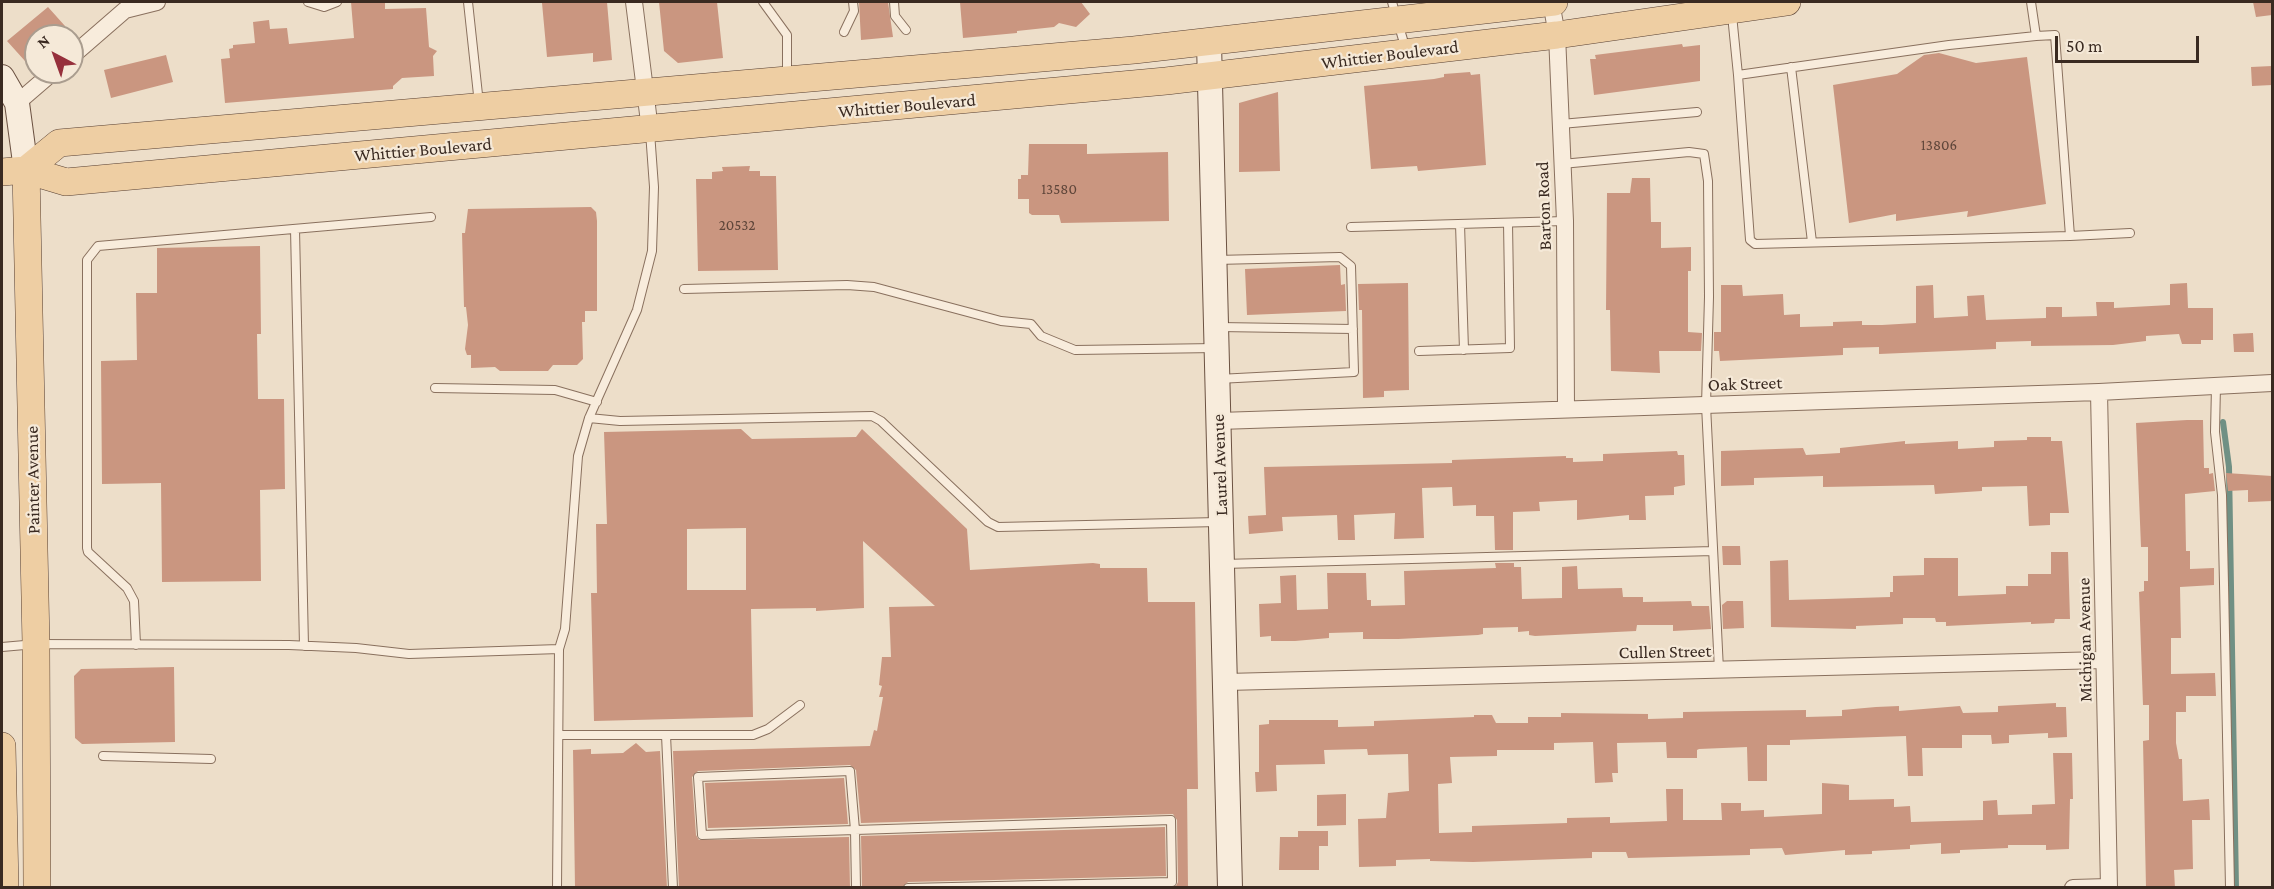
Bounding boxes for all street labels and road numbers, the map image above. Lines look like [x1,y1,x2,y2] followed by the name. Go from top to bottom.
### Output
[1320,36,1460,74] street label: Whittier Boulevard
[837,89,977,123] street label: Whittier Boulevard
[353,133,493,167] street label: Whittier Boulevard
[1532,161,1556,251] street label: Barton Road
[1707,372,1783,396] street label: Oak Street
[1207,414,1233,516] street label: Laurel Avenue
[21,426,45,534] street label: Painter Avenue
[2073,578,2097,702] street label: Michigan Avenue
[1618,640,1712,664] street label: Cullen Street

